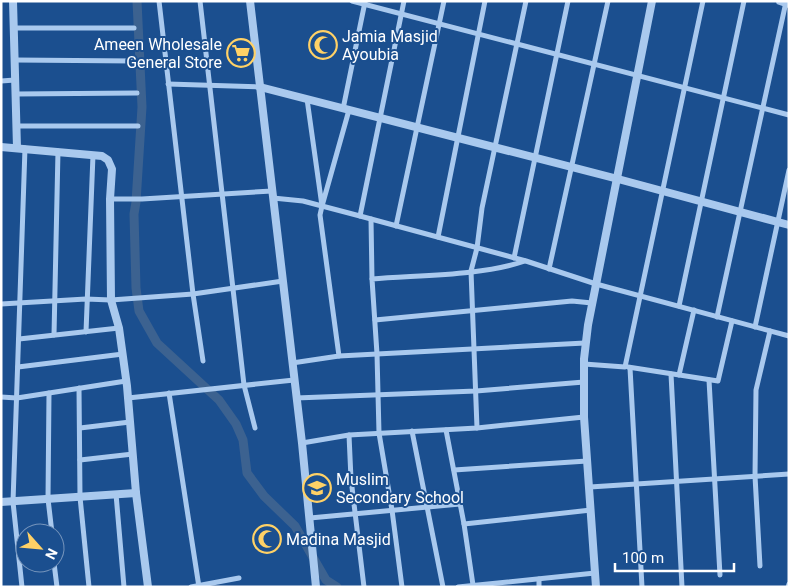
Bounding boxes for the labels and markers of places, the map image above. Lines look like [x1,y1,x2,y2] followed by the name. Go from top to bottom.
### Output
[342,27,438,64] place label: Jamia Masjid Ayoubia
[308,30,338,60] mosque icon: Jamia Masjid Ayoubia
[94,35,222,72] place label: Ameen Wholesale General Store
[226,38,256,68] supermarket icon: Ameen Wholesale General Store
[336,470,464,507] place label: Muslim Secondary School
[302,473,332,503] school or university icon: Muslim Secondary School
[252,524,282,554] mosque icon: Madina Masjid
[286,530,391,549] place label: Madina Masjid

